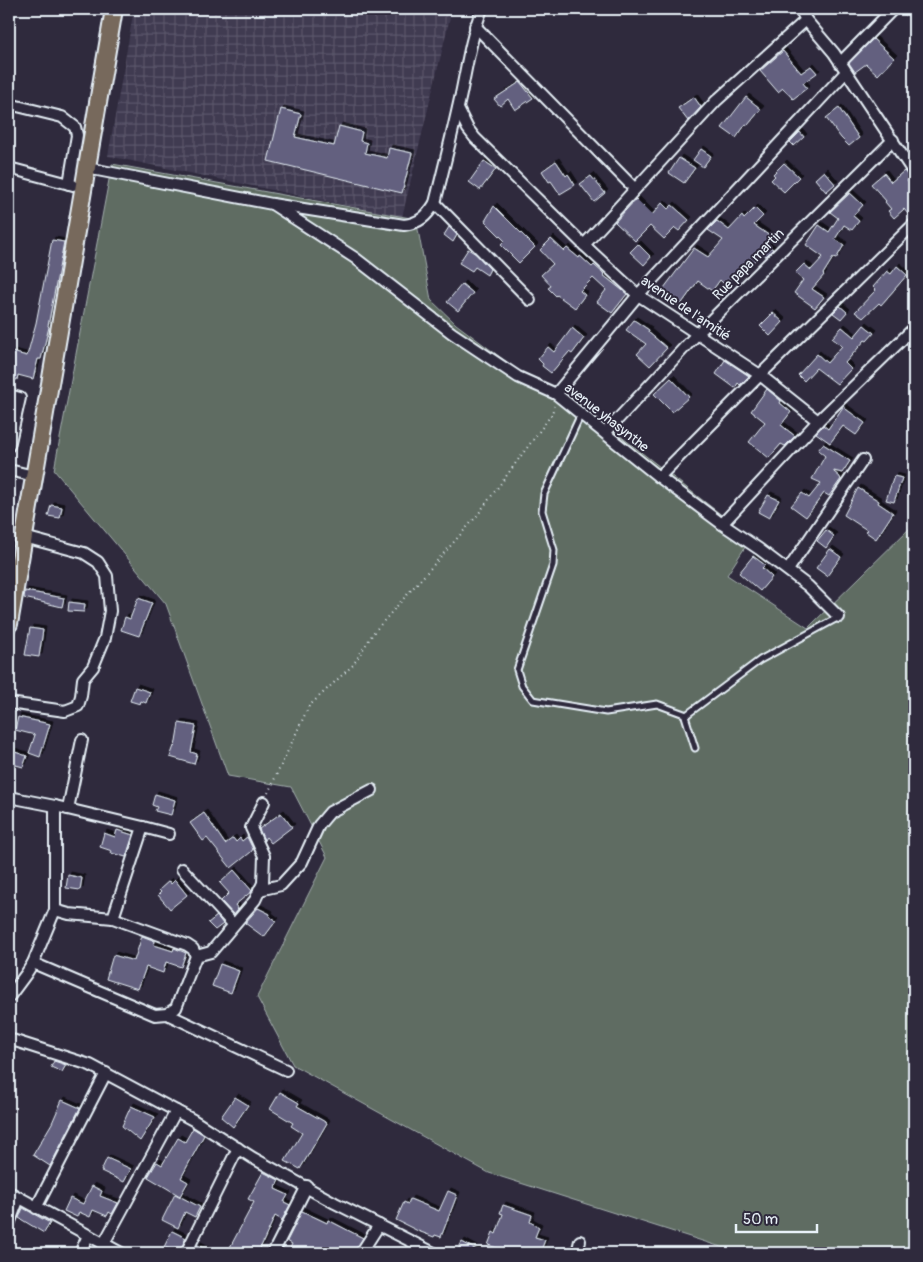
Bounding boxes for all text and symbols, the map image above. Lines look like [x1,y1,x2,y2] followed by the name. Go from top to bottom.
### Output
[709,225,788,304] street label: Rue papa martin
[638,272,734,345] street label: avenue de l'amitié
[561,379,652,456] street label: avenue yhasynthe
[736,1202,817,1234] scale bar
[743,1210,778,1229] text: 50 m

